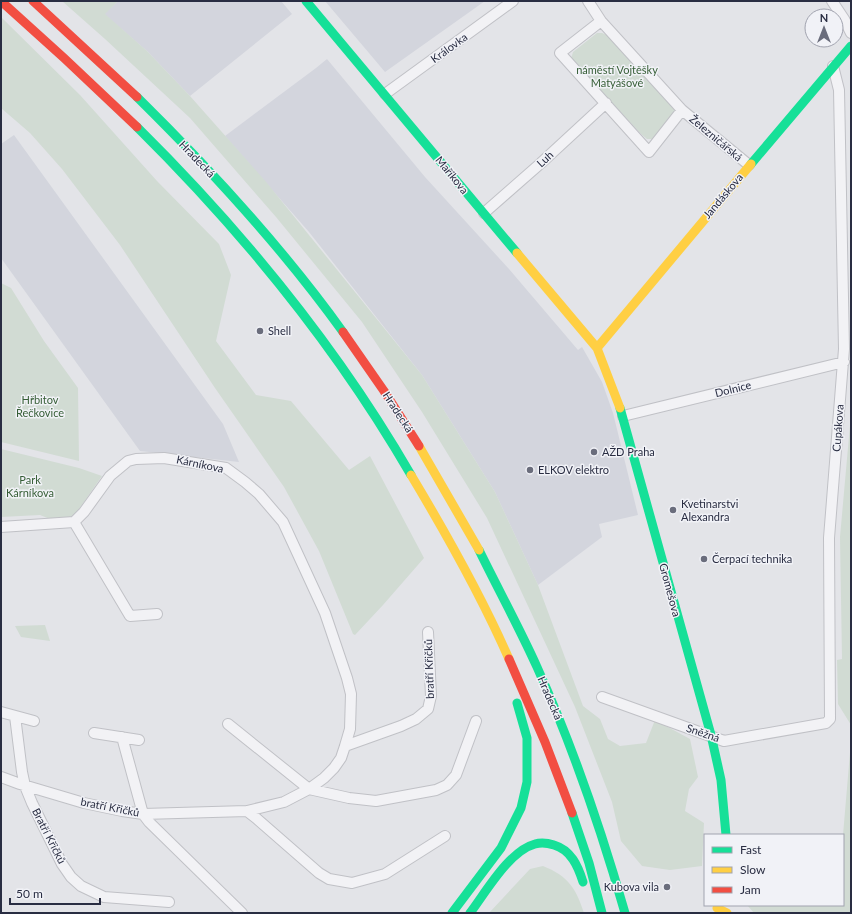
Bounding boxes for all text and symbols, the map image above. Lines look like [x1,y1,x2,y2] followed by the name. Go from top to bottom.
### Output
[804,8,844,48] north arrow
[820,11,828,24] text: N
[428,30,470,65] street label: Královka
[576,63,658,89] park label: náměstí Vojtěšky Matyášové
[687,112,745,163] street label: Železničářská
[177,138,218,180] street label: Hradecká
[534,148,556,169] street label: Luh
[433,153,472,196] street label: Maříkova
[700,171,745,221] street label: Jandáskova
[268,324,291,337] place label: Shell
[255,326,265,336] marker: Shell
[713,378,753,399] street label: Dolnice
[380,389,416,435] street label: Hradecká
[16,393,64,419] park label: Hřbitov Řečkovice
[829,404,846,452] street label: Cupákova
[602,445,655,458] place label: AŽD Praha
[589,447,599,457] marker: AŽD Praha
[175,452,225,475] street label: Kárníkova
[538,463,609,476] place label: ELKOV elektro
[525,465,535,475] marker: ELKOV elektro
[6,473,54,499] park label: Park Kárníkova
[681,497,739,523] place label: Kvetinarstvi Alexandra
[668,505,678,515] marker: Kvetinarstvi Alexandra
[712,552,792,565] place label: Čerpací technika
[699,554,709,564] marker: Čerpací technika
[657,562,684,618] street label: Gromešova
[421,639,436,699] street label: bratří Křičků
[535,674,565,722] street label: Hradecká
[685,721,722,744] street label: Sněžná
[80,794,141,819] street label: bratří Křičků
[30,806,69,866] street label: Bratří Křičků
[704,834,844,906] legend
[740,842,762,857] text: Fast
[740,862,766,877] text: Slow
[10,880,100,906] scale bar
[604,880,659,893] place label: Kubova vila
[662,882,672,892] marker: Kubova vila
[740,882,761,897] text: Jam
[16,886,43,901] text: 50 m

